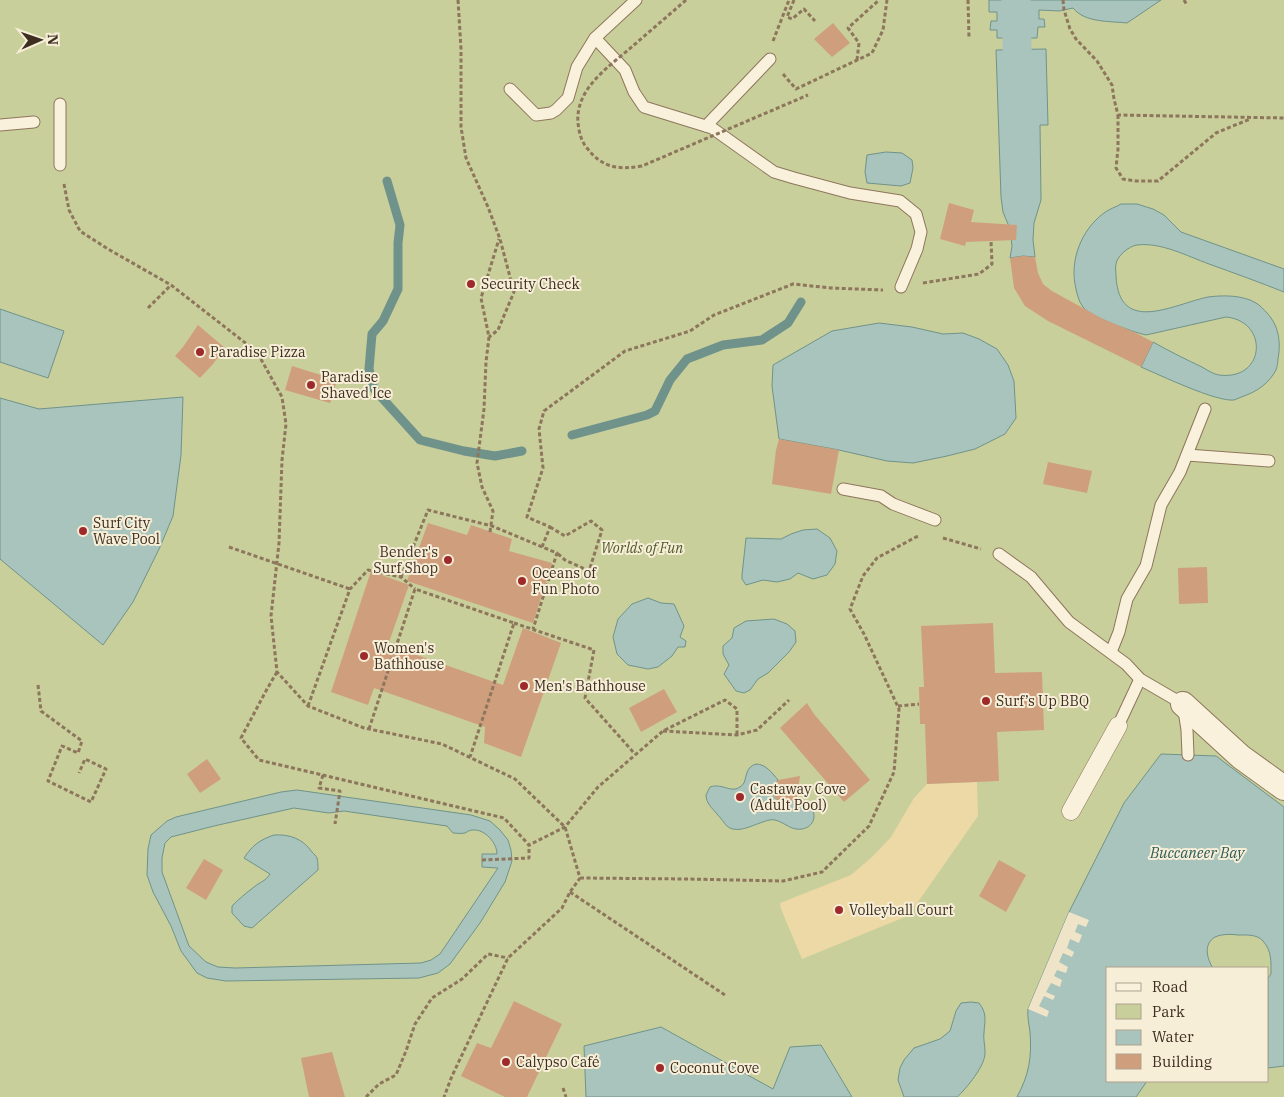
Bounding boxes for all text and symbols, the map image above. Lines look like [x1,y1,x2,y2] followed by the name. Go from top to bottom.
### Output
[15,15,65,65] north arrow
[44,34,62,45] text: N
[481,275,580,293] place label: Security Check
[465,278,477,290] marker: Security Check
[210,343,306,361] place label: Paradise Pizza
[194,346,206,358] marker: Paradise Pizza
[321,368,392,402] place label: Paradise Shaved Ice
[305,379,317,391] marker: Paradise Shaved Ice
[93,514,160,548] place label: Surf City Wave Pool
[77,525,89,537] marker: Surf City Wave Pool
[601,539,683,557] park label: Worlds of Fun
[373,543,438,577] place label: Bender's Surf Shop
[442,554,454,566] marker: Bender's Surf Shop
[532,564,600,598] place label: Oceans of Fun Photo
[516,575,528,587] marker: Oceans of Fun Photo
[374,639,444,673] place label: Women's Bathhouse
[358,650,370,662] marker: Women's Bathhouse
[534,677,646,695] place label: Men's Bathhouse
[518,680,530,692] marker: Men's Bathhouse
[996,692,1089,710] place label: Surf’s Up BBQ
[980,695,992,707] marker: Surf’s Up BBQ
[750,780,846,814] place label: Castaway Cove (Adult Pool)
[734,791,746,803] marker: Castaway Cove (Adult Pool)
[1149,843,1245,862] water label: Buccaneer Bay
[849,901,953,919] place label: Volleyball Court
[833,904,845,916] marker: Volleyball Court
[1106,967,1269,1082] legend
[1152,977,1188,996] text: Road
[1152,1002,1185,1021] text: Park
[1152,1027,1194,1046] text: Water
[1152,1052,1212,1071] text: Building
[516,1053,600,1071] place label: Calypso Café
[500,1056,512,1068] marker: Calypso Café
[670,1059,759,1077] place label: Coconut Cove
[654,1062,666,1074] marker: Coconut Cove

